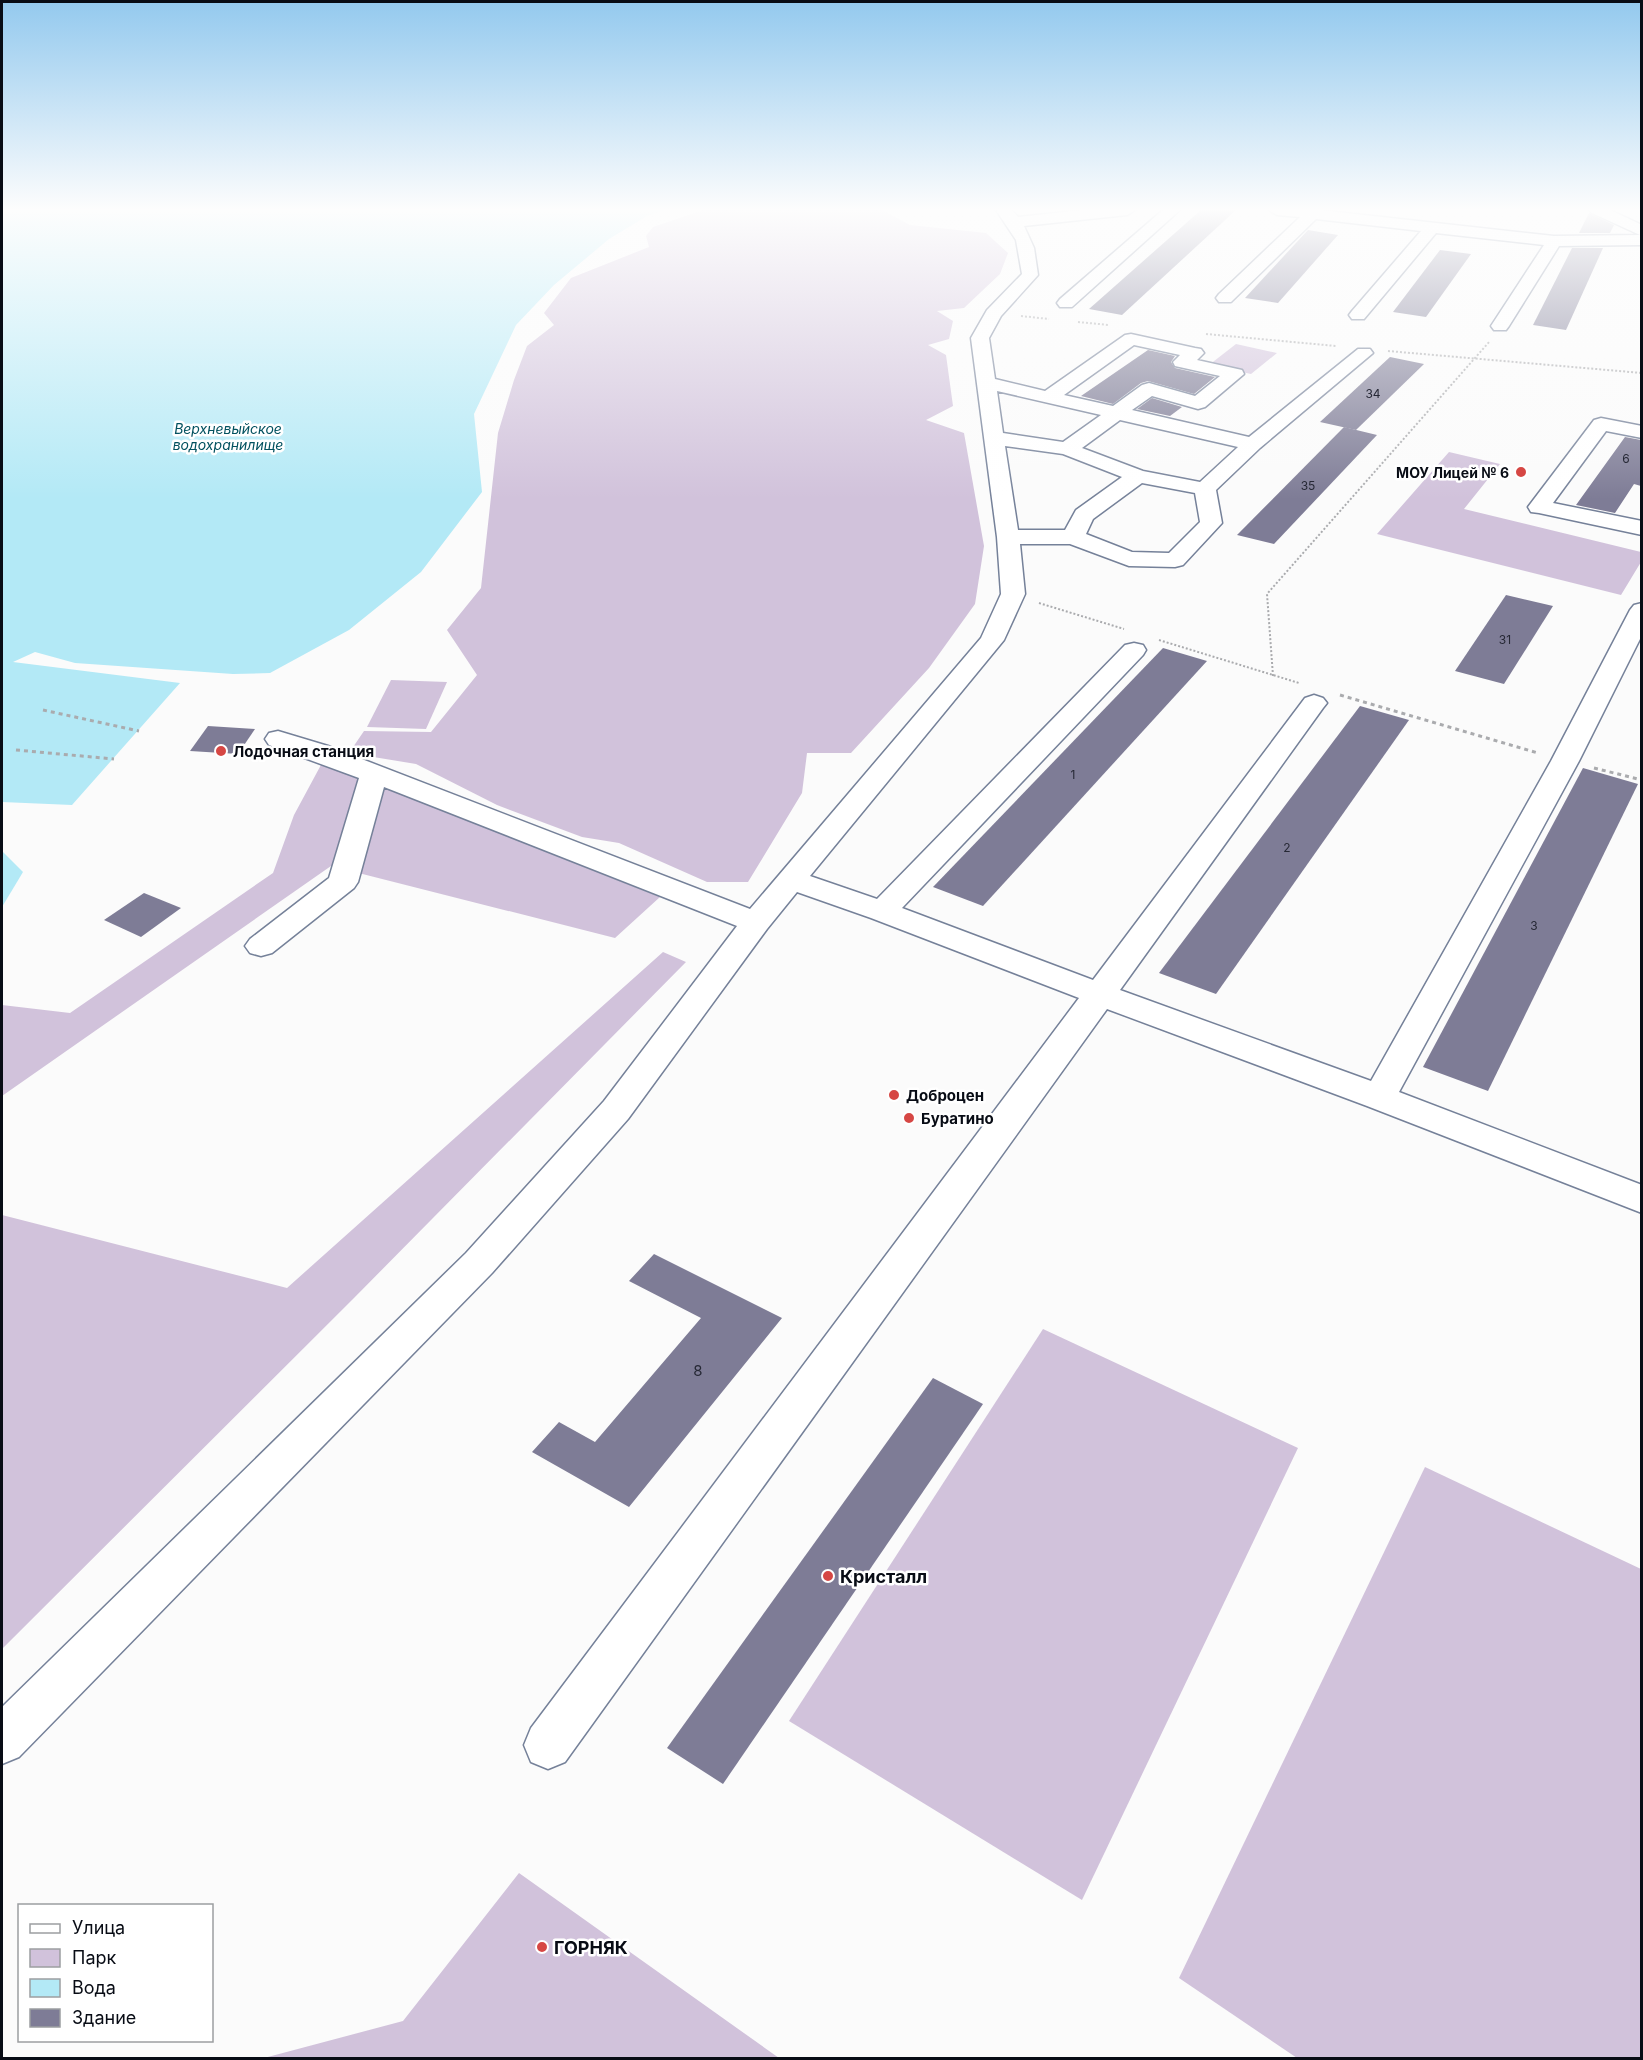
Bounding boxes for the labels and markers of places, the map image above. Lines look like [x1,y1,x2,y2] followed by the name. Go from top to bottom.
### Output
[1396,464,1509,481] place label: МОУ Лицей № 6
[1514,465,1528,479] marker: МОУ Лицей № 6
[233,742,374,761] place label: Лодочная станция
[214,744,228,758] marker: Лодочная станция
[906,1086,984,1105] place label: Доброцен
[887,1088,901,1102] marker: Доброцен
[921,1109,994,1128] place label: Буратино
[902,1111,916,1125] marker: Буратино
[840,1566,927,1587] place label: Кристалл
[821,1569,835,1583] marker: Кристалл
[554,1937,628,1958] place label: ГОРНЯК
[535,1940,549,1954] marker: ГОРНЯК

